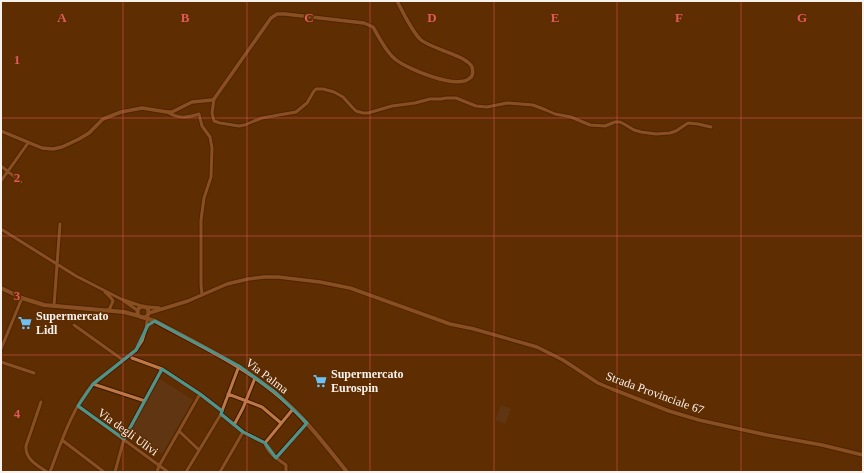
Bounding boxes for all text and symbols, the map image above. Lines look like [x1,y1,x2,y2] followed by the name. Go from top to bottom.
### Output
[57,10,67,25] text: A
[181,10,190,25] text: B
[304,10,314,25] text: C
[427,10,437,25] text: D
[551,10,559,25] text: E
[675,10,683,25] text: F
[797,10,807,25] text: G
[14,52,20,67] text: 1
[14,170,20,185] text: 2
[14,288,21,303] text: 3
[36,309,108,337] place label: Supermercato Lidl
[17,315,33,331] supermarket icon: Supermercato Lidl
[243,355,292,397] street label: Via Palma
[331,367,403,395] place label: Supermercato Eurospin
[604,369,706,417] street label: Strada Provinciale 67
[312,373,328,389] supermarket icon: Supermercato Eurospin
[95,405,161,459] street label: Via degli Ulivi
[14,406,21,421] text: 4

